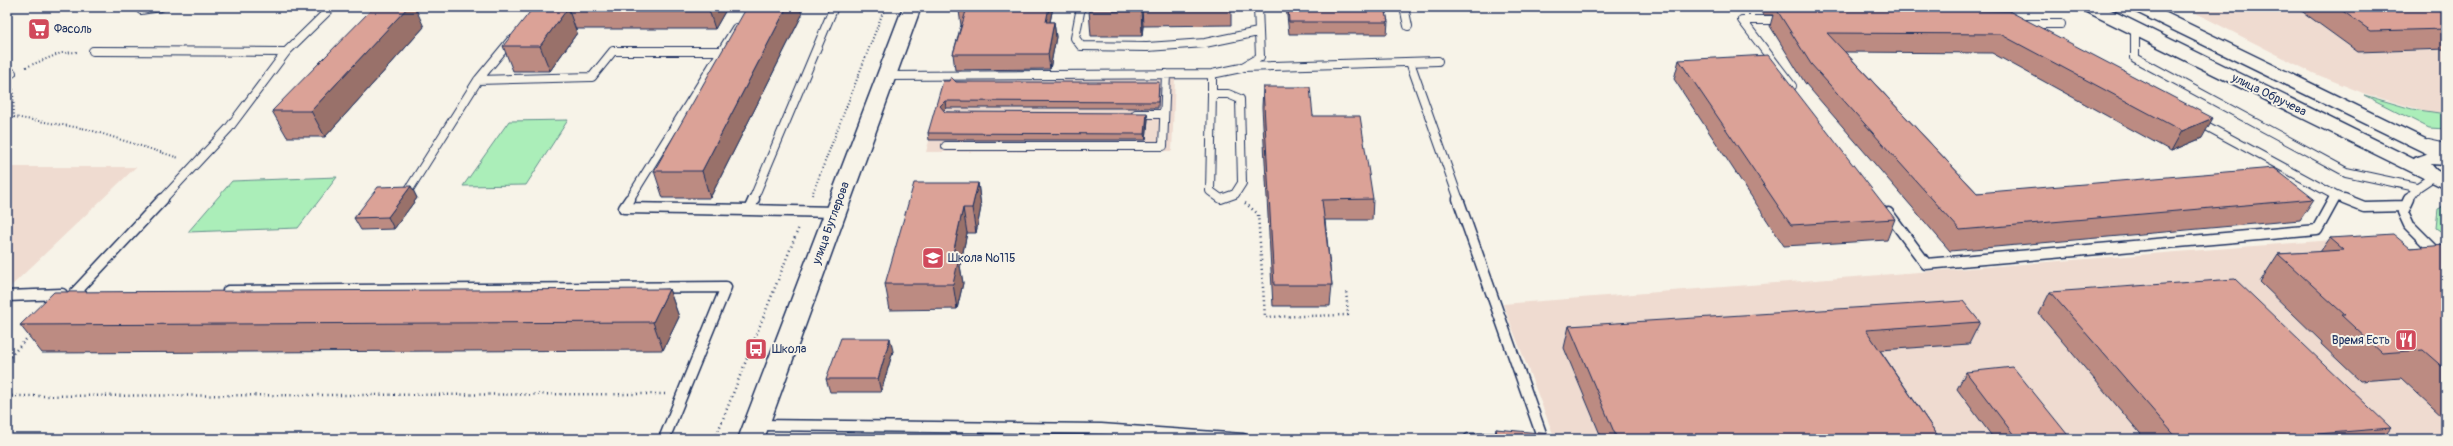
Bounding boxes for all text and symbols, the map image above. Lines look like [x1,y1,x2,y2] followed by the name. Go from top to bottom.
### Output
[26,16,52,42] supermarket icon: Фасоль
[54,22,92,37] place label: Фасоль
[2228,70,2309,120] street label: улица Обручева
[809,179,853,267] street label: улица Бутлерова
[920,245,946,271] school or university icon: Школа №115
[948,251,1015,266] place label: Школа №115
[2393,327,2419,353] restaurant icon: Время Есть
[2332,333,2390,348] place label: Время Есть
[743,336,769,362] bus stop icon: Школа
[772,342,807,357] place label: Школа

